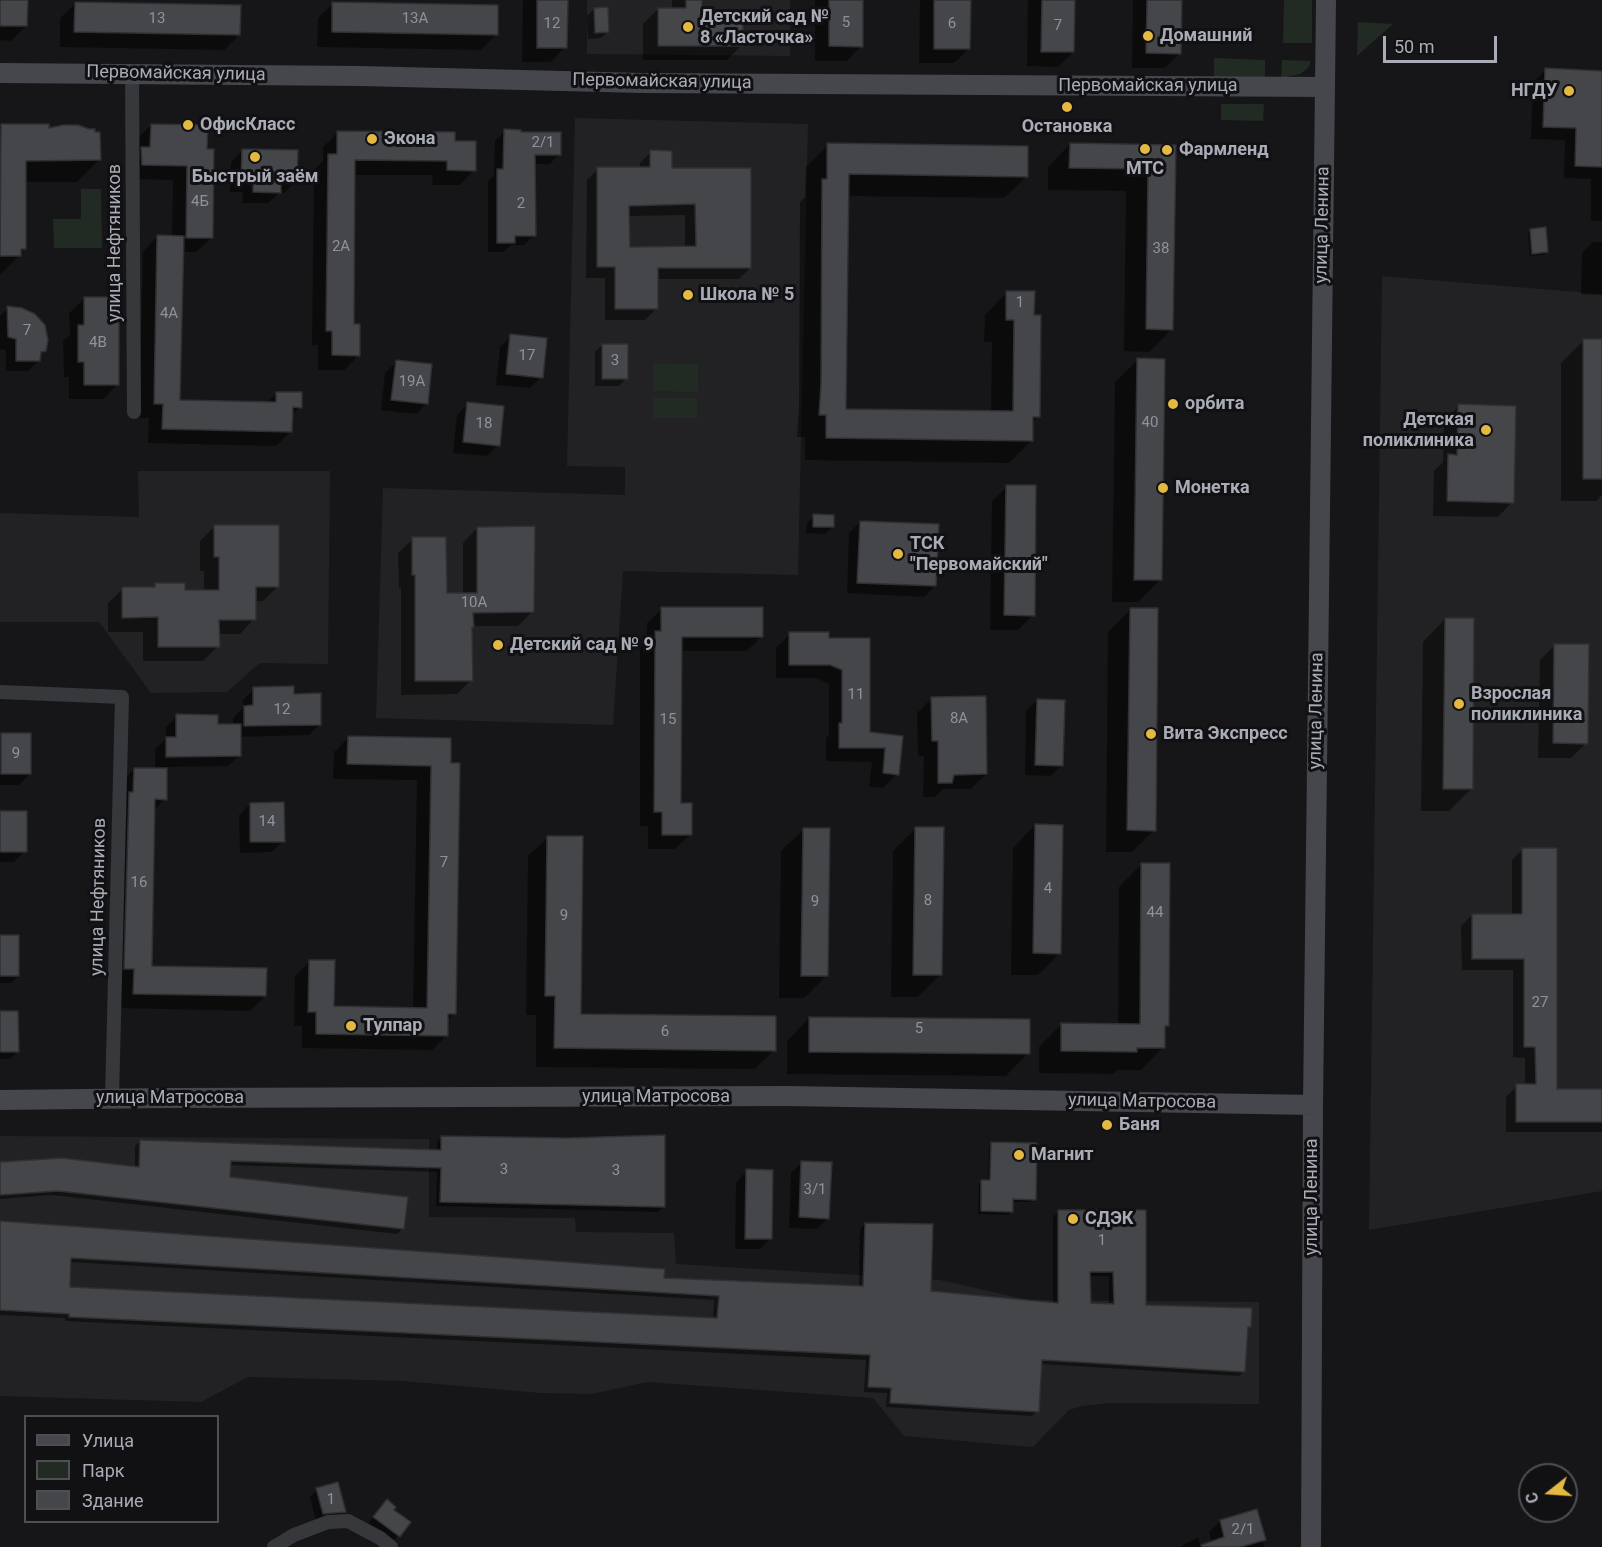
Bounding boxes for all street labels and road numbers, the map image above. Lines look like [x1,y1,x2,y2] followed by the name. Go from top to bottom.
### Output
[86,62,266,86] street label: Первомайская улица
[572,70,752,94] street label: Первомайская улица
[1058,75,1238,97] street label: Первомайская улица
[104,164,126,322] street label: улица Нефтяников
[1311,166,1335,284] street label: улица Ленина
[1305,652,1329,770] street label: улица Ленина
[87,818,111,976] street label: улица Нефтяников
[582,1086,730,1108] street label: улица Матросова
[96,1087,244,1109] street label: улица Матросова
[1068,1090,1216,1114] street label: улица Матросова
[1301,1138,1323,1256] street label: улица Ленина

